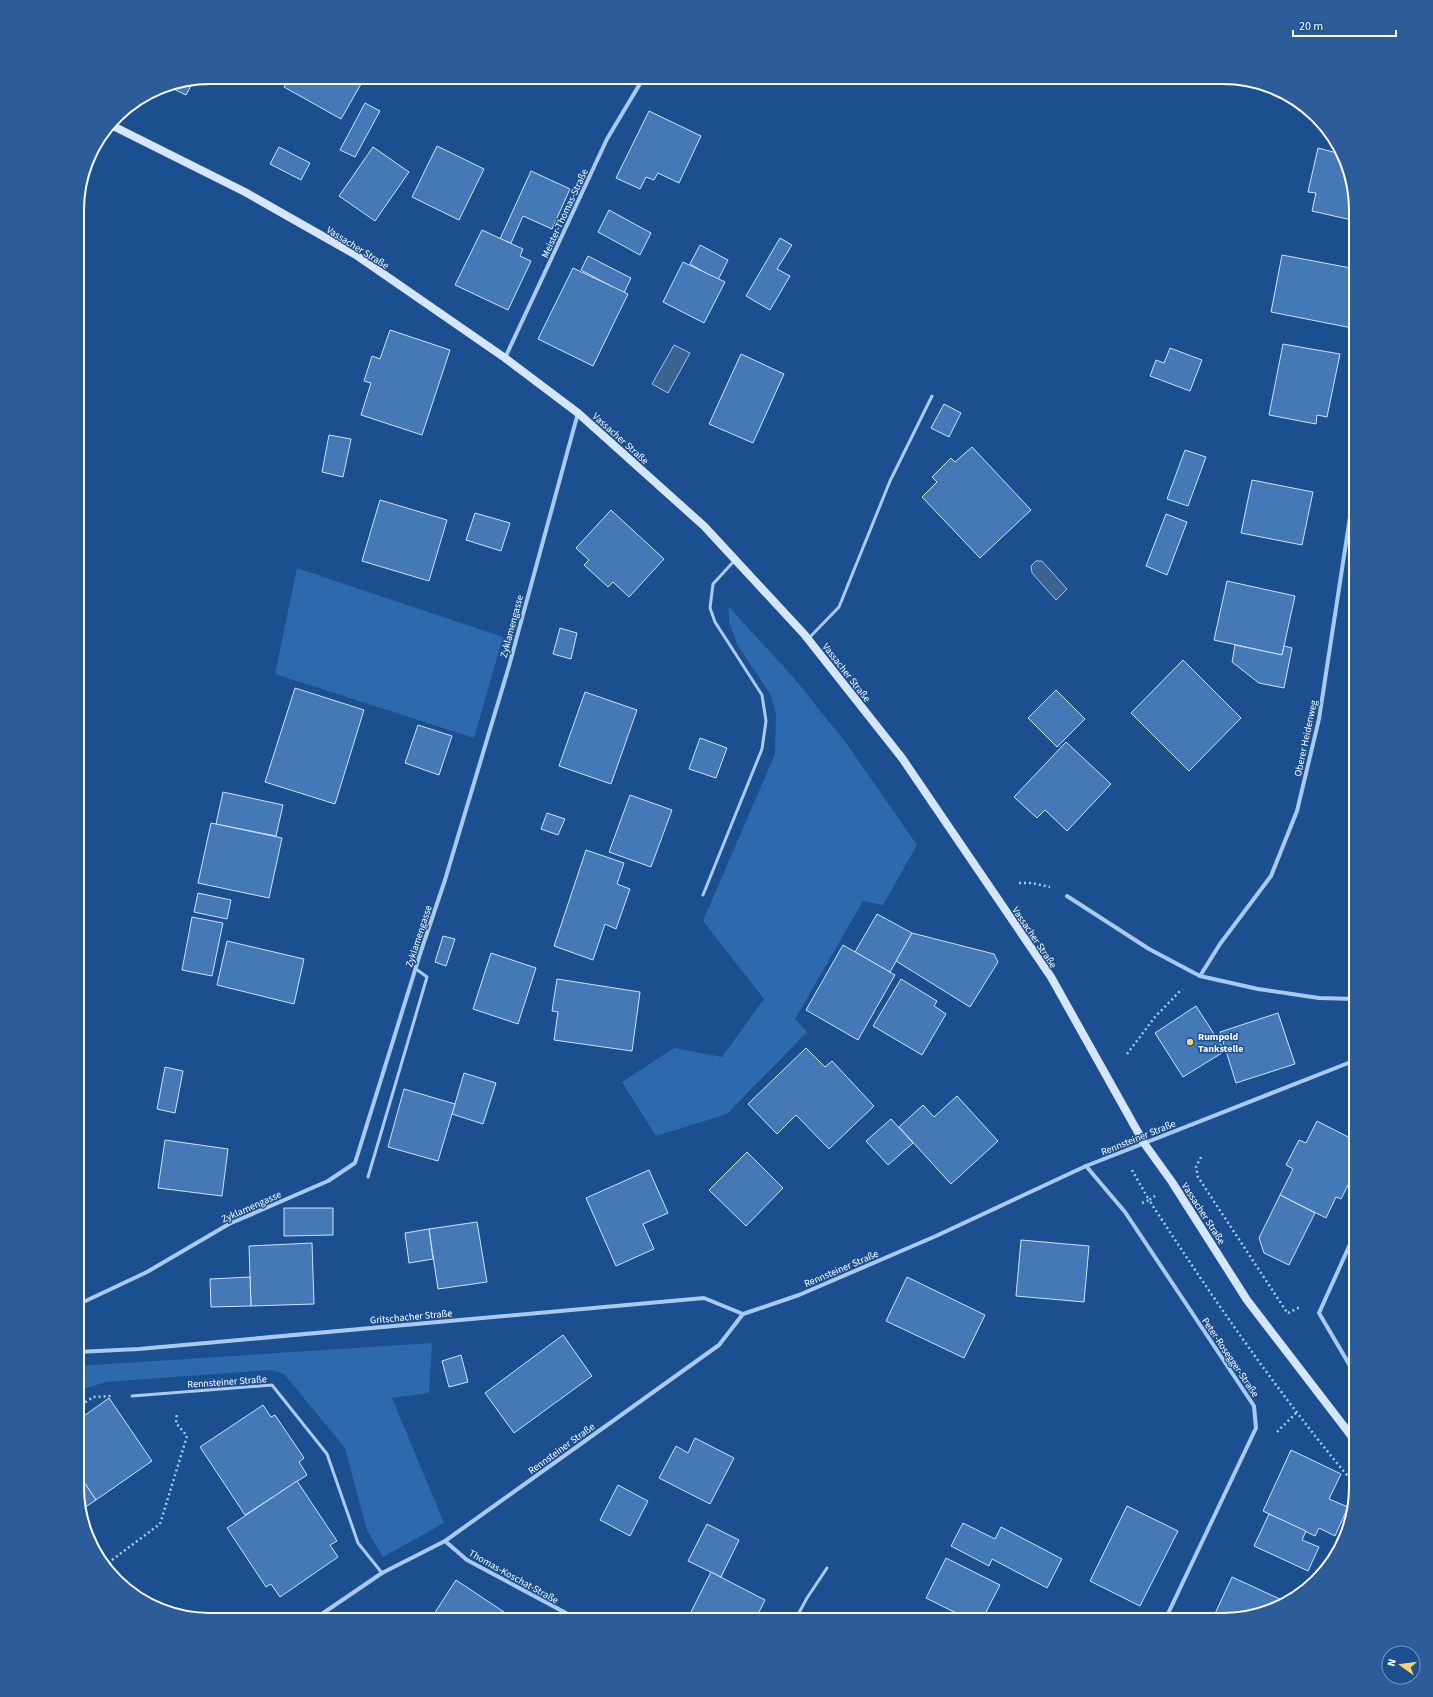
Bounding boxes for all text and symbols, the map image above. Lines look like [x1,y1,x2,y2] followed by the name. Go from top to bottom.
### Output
[1293,12,1396,38] scale bar
[1299,18,1323,35] text: 20 m
[538,166,592,260] street label: Meister-Thomas-Straße
[324,223,391,273] street label: Vassacher Straße
[589,410,652,468] street label: Vassacher Straße
[497,593,527,659] street label: Zyklamengasse
[819,640,874,705] street label: Vassacher Straße
[1291,699,1321,778] street label: Oberer Heidenweg
[402,903,436,969] street label: Zyklamengasse
[1008,904,1060,971] street label: Vassacher Straße
[1198,1030,1243,1056] place label: Rumpold Tankstelle
[1185,1037,1195,1047] marker: Rumpold Tankstelle
[1099,1117,1178,1159] street label: Rennsteiner Straße
[1178,1180,1228,1247] street label: Vassacher Straße
[219,1187,284,1226] street label: Zyklamengasse
[802,1247,881,1291] street label: Rennsteiner Straße
[369,1306,453,1328] street label: Gritschacher Straße
[1198,1315,1262,1400] street label: Peter-Rosegger-Straße
[187,1372,267,1392] street label: Rennsteiner Straße
[525,1420,598,1478] street label: Rennsteiner Straße
[466,1546,561,1607] street label: Thomas-Koschat-Straße
[1381,1645,1421,1685] north arrow
[1384,1657,1400,1668] text: N

